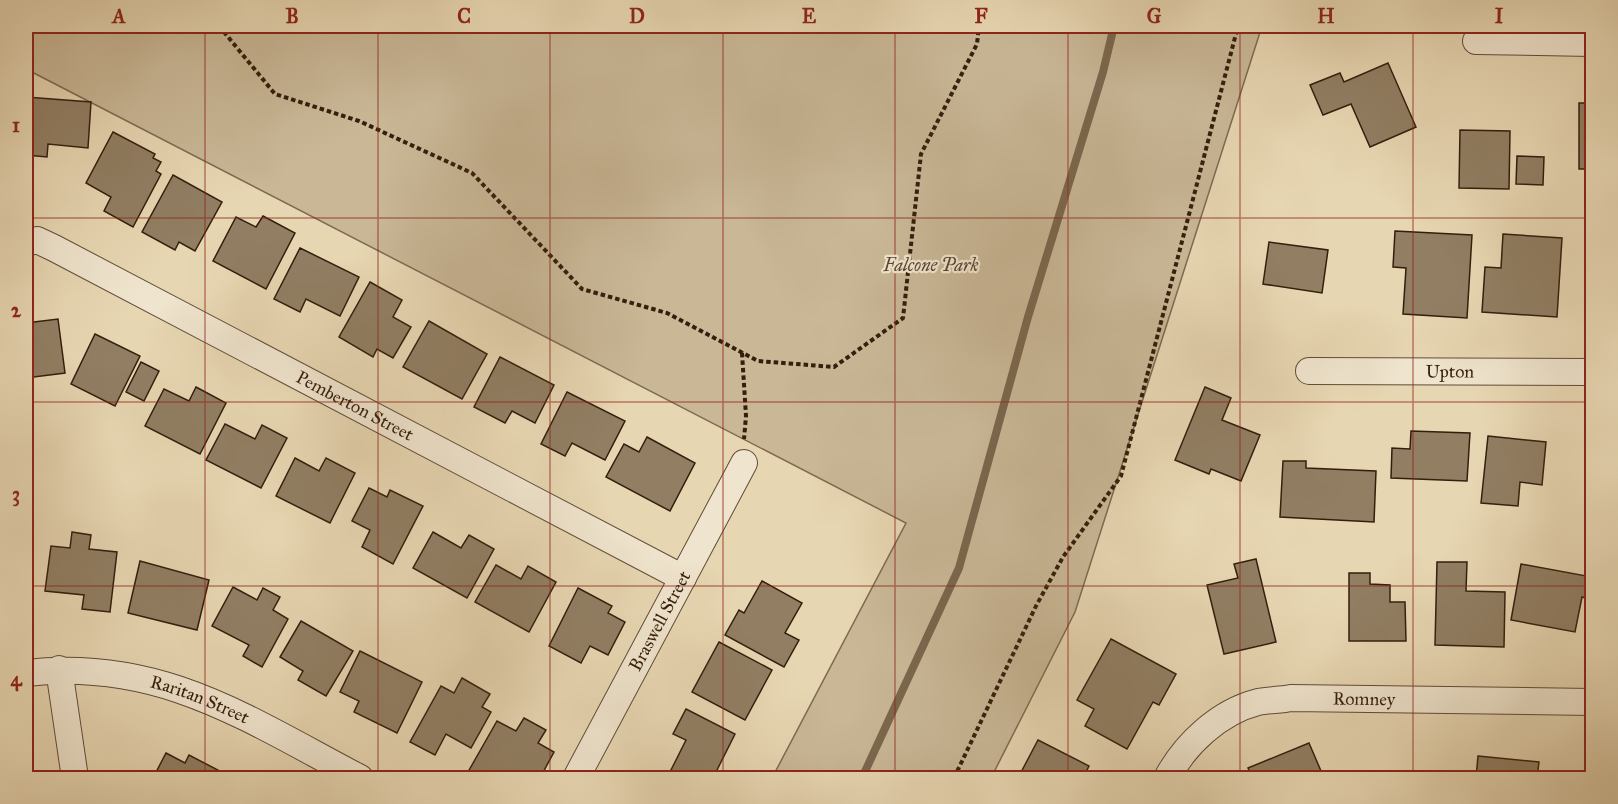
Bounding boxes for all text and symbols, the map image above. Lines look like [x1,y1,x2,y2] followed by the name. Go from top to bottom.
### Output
[110,4,126,28] text: A
[285,4,299,28] text: B
[457,4,471,28] text: C
[629,4,645,28] text: D
[802,4,817,28] text: E
[974,4,988,28] text: F
[1147,4,1162,28] text: G
[1317,4,1335,28] text: H
[1495,4,1504,28] text: I
[12,113,20,137] text: 1
[882,254,979,276] park label: Falcone Park
[11,298,22,322] text: 2
[1426,360,1474,383] street label: Upton
[293,366,418,446] street label: Pemberton Street
[12,482,20,507] text: 3
[624,567,696,675] street label: Braswell Street
[10,667,22,692] text: 4
[148,671,253,729] street label: Raritan Street
[1333,688,1396,710] street label: Romney

